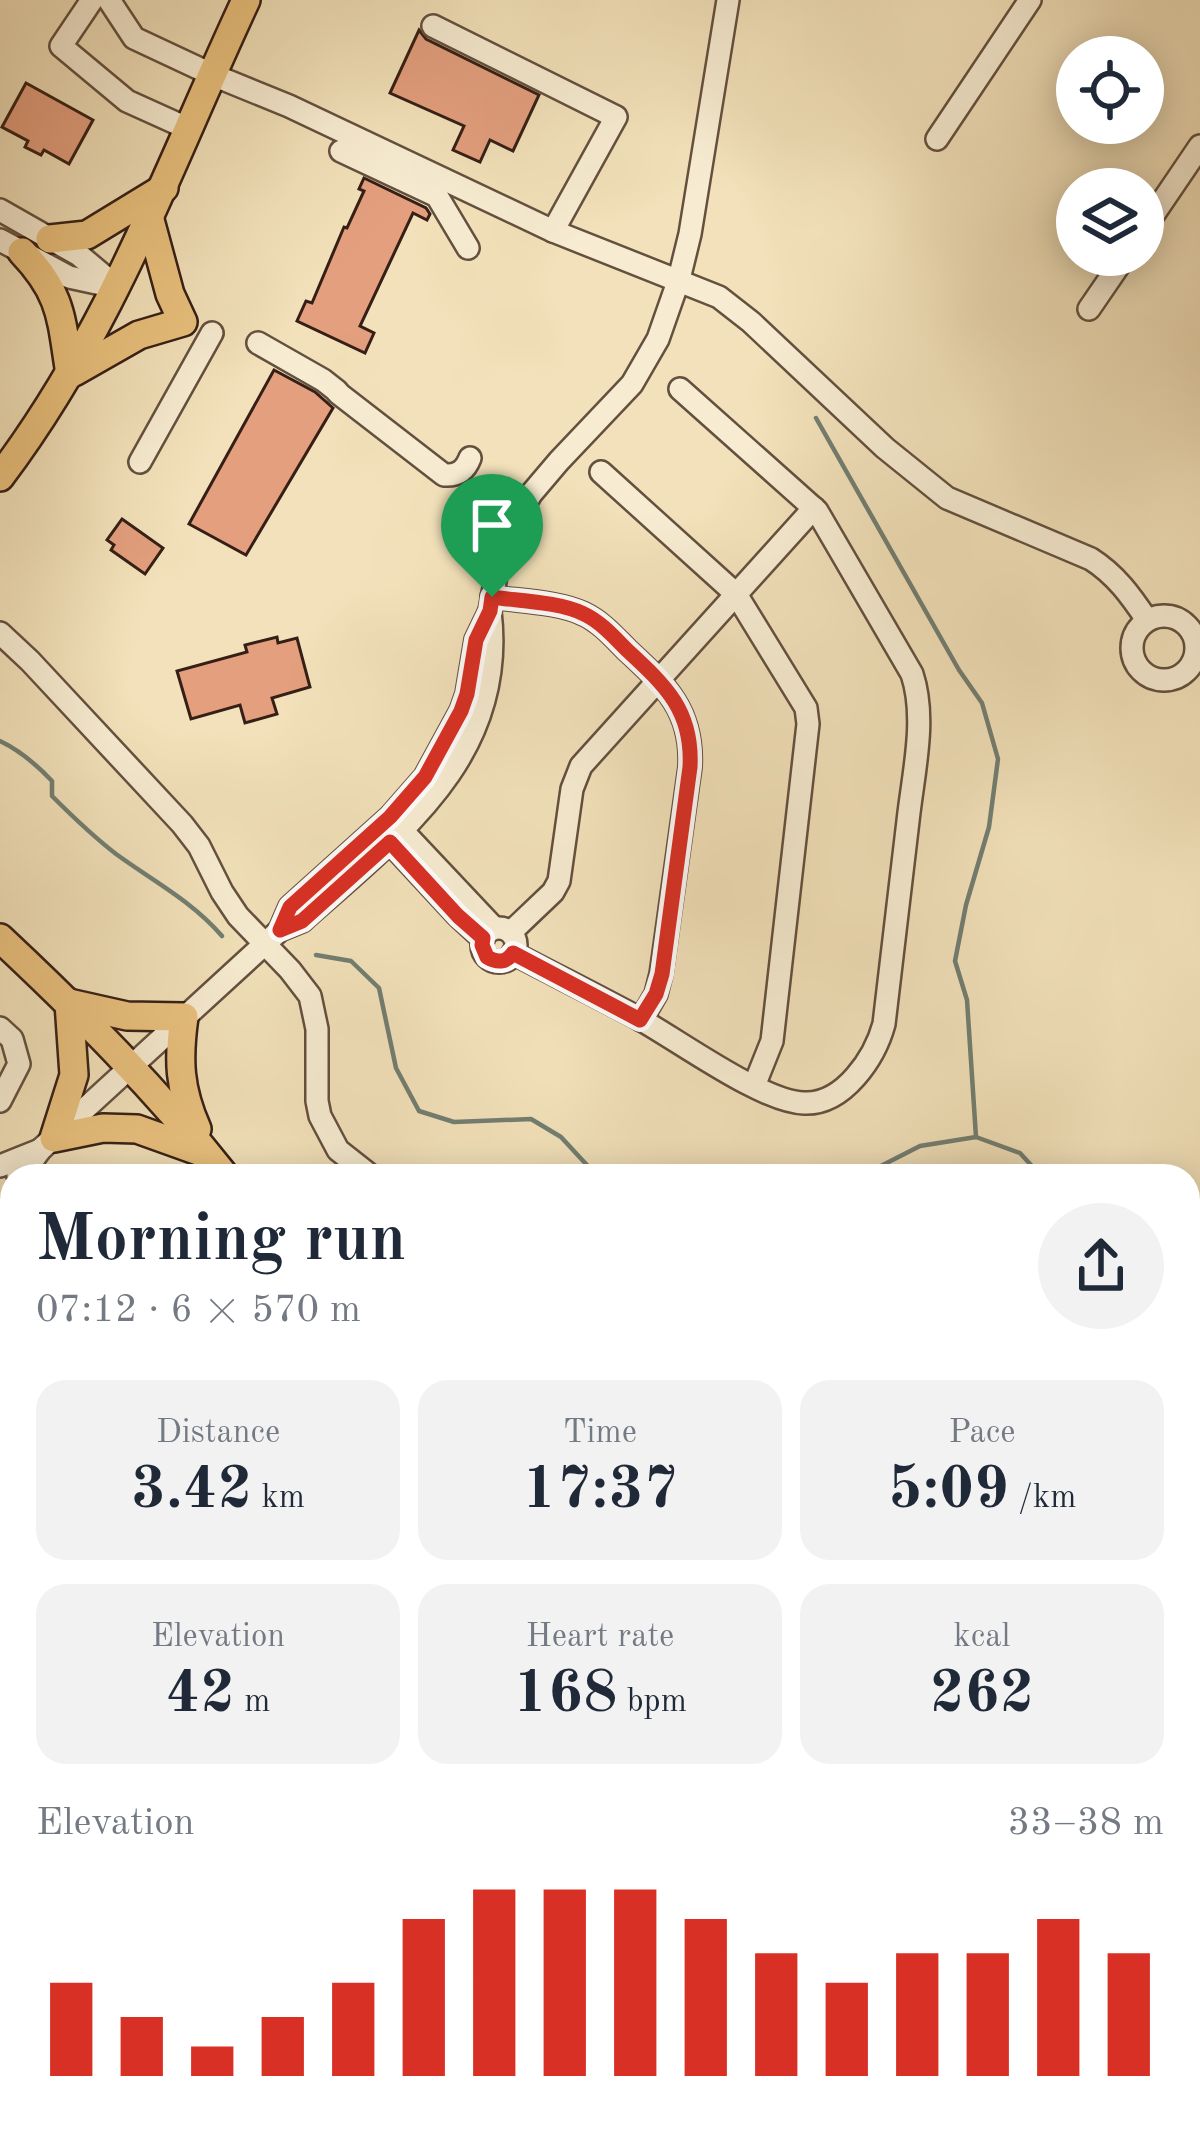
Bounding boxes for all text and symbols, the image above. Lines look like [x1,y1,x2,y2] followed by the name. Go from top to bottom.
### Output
[1056,36,1164,276] map controls
[1056,36,1164,144] button: locate
[1056,168,1164,276] button: layers
[441,474,543,597] pin
[459,492,525,558] icon: arrive
[1038,1203,1164,1329] button: share
[36,1209,406,1275] text: Morning run
[36,1291,361,1330] text: 07:12 · 6 × 570 m
[156,1417,280,1450] text: Distance
[563,1417,637,1450] text: Time
[949,1417,1015,1450] text: Pace
[131,1461,252,1521] text: 3.42
[522,1461,678,1521] text: 17:37
[888,1461,1009,1521] text: 5:09
[252,1482,305,1515] text: km
[1009,1482,1076,1515] text: /km
[151,1621,285,1654] text: Elevation
[526,1621,674,1654] text: Heart rate
[954,1621,1010,1654] text: kcal
[165,1665,235,1725] text: 42
[513,1665,617,1725] text: 168
[930,1665,1034,1725] text: 262
[235,1686,271,1719] text: m
[617,1686,687,1719] text: bpm
[36,1804,195,1843] text: Elevation
[1007,1804,1164,1843] text: 33–38 m

